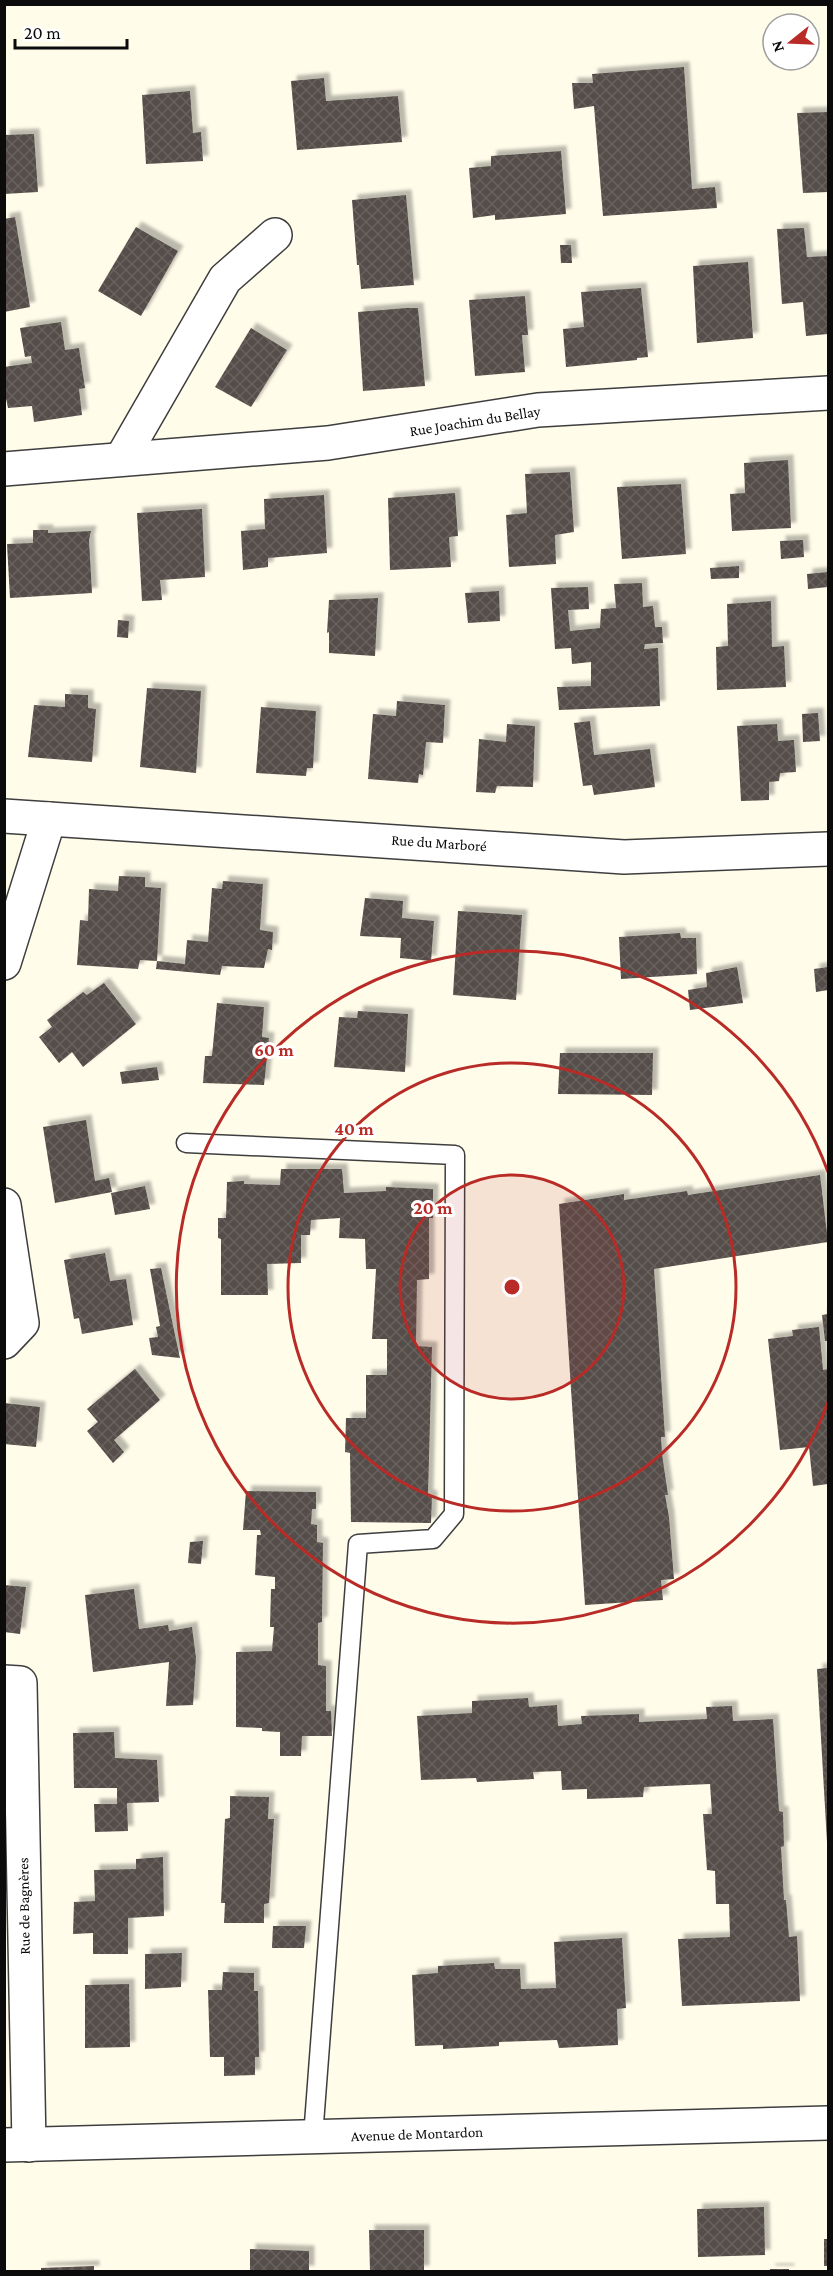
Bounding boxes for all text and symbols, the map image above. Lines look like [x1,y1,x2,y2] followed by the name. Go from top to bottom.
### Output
[15,12,128,50] scale bar
[761,12,821,72] north arrow
[24,23,61,43] text: 20 m
[767,39,787,54] text: N
[408,403,542,440] street label: Rue Joachim du Bellay
[391,832,488,854] street label: Rue du Marboré
[254,1040,294,1060] text: 60 m
[334,1119,374,1139] text: 40 m
[414,1198,453,1218] text: 20 m
[502,1277,522,1297] centre of rings
[15,1857,34,1955] street label: Rue de Bagnères
[351,2124,483,2144] street label: Avenue de Montardon

